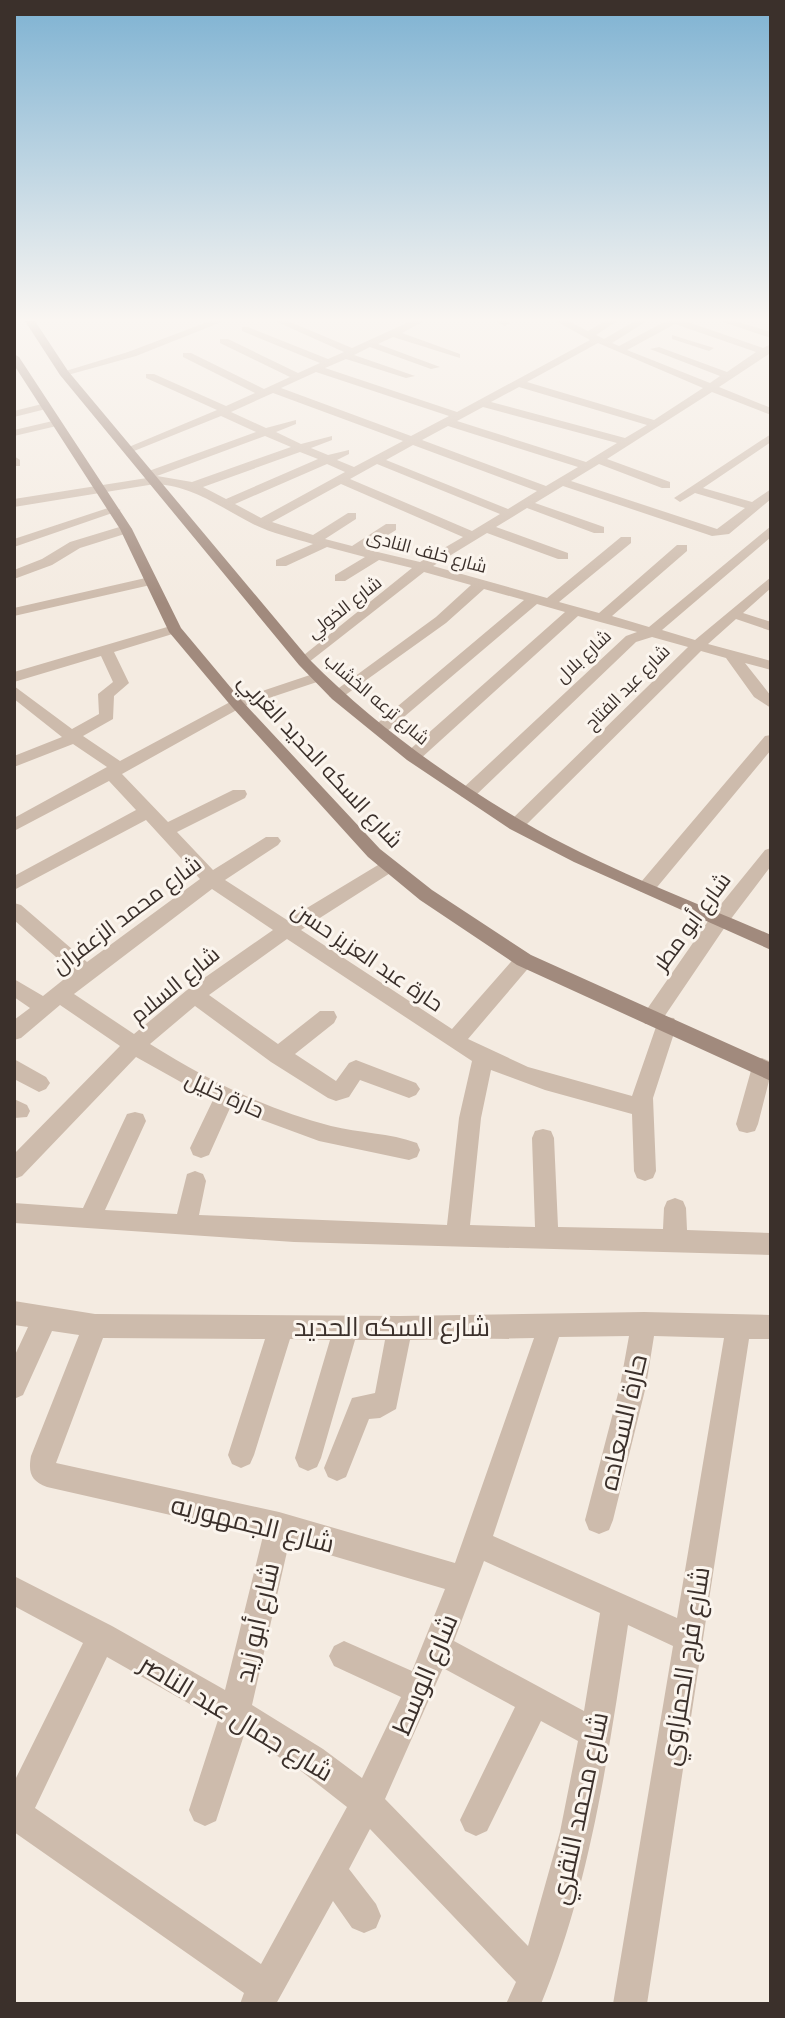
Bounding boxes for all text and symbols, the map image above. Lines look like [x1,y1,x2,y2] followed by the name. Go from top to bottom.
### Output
[364,524,489,579] street label: شارع خلف النادى
[302,571,388,646] street label: شارع الخولي
[550,624,616,688] street label: شارع بلال
[580,640,675,735] street label: شارع عبد الفتاح
[319,648,434,750] street label: شارع ترعه الخشاب
[230,666,410,856] street label: شارع السكه الحديد الغربي
[45,848,207,980] street label: شارع محمد الزعفران
[644,866,737,978] street label: شارع أبو مطر
[286,894,450,1018] street label: حارة عبد العزيز حسن
[123,939,226,1031] street label: شارع السلام
[181,1064,269,1124] street label: حارة خليل
[294,1309,490,1344] street label: شارع السكه الحديد
[590,1351,654,1493] street label: حارة السعاده
[168,1486,338,1561] street label: شارع الجمهوريه
[226,1559,287,1685] street label: شارع أبو زيد
[651,1564,720,1769] street label: شارع فرج الحمزاوي
[383,1608,466,1740] street label: شارع الوسط
[132,1645,340,1789] street label: شارع جمال عبد الناصر
[541,1709,619,1908] street label: شارع محمد النقري

